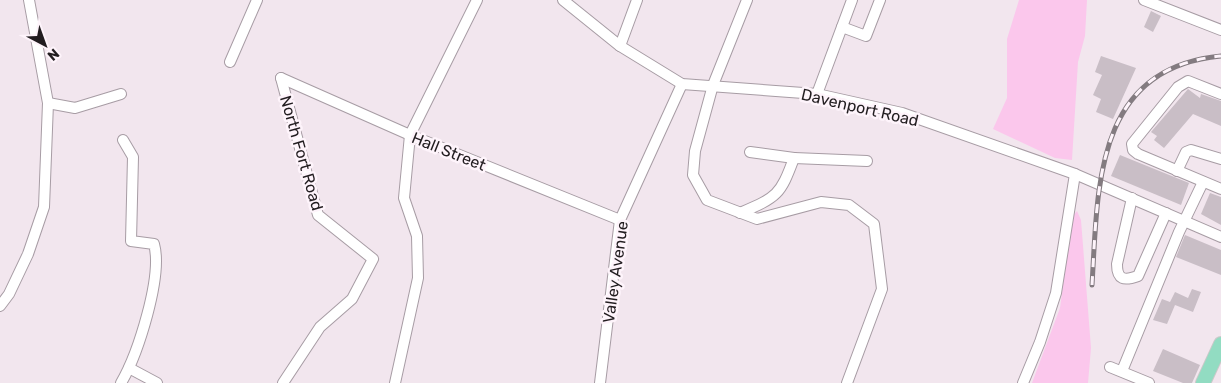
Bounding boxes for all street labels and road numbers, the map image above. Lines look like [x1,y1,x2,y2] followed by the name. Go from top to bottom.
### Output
[799,85,920,130] street label: Davenport Road
[276,93,327,213] street label: North Fort Road
[409,128,489,175] street label: Hall Street
[599,220,632,324] street label: Valley Avenue

